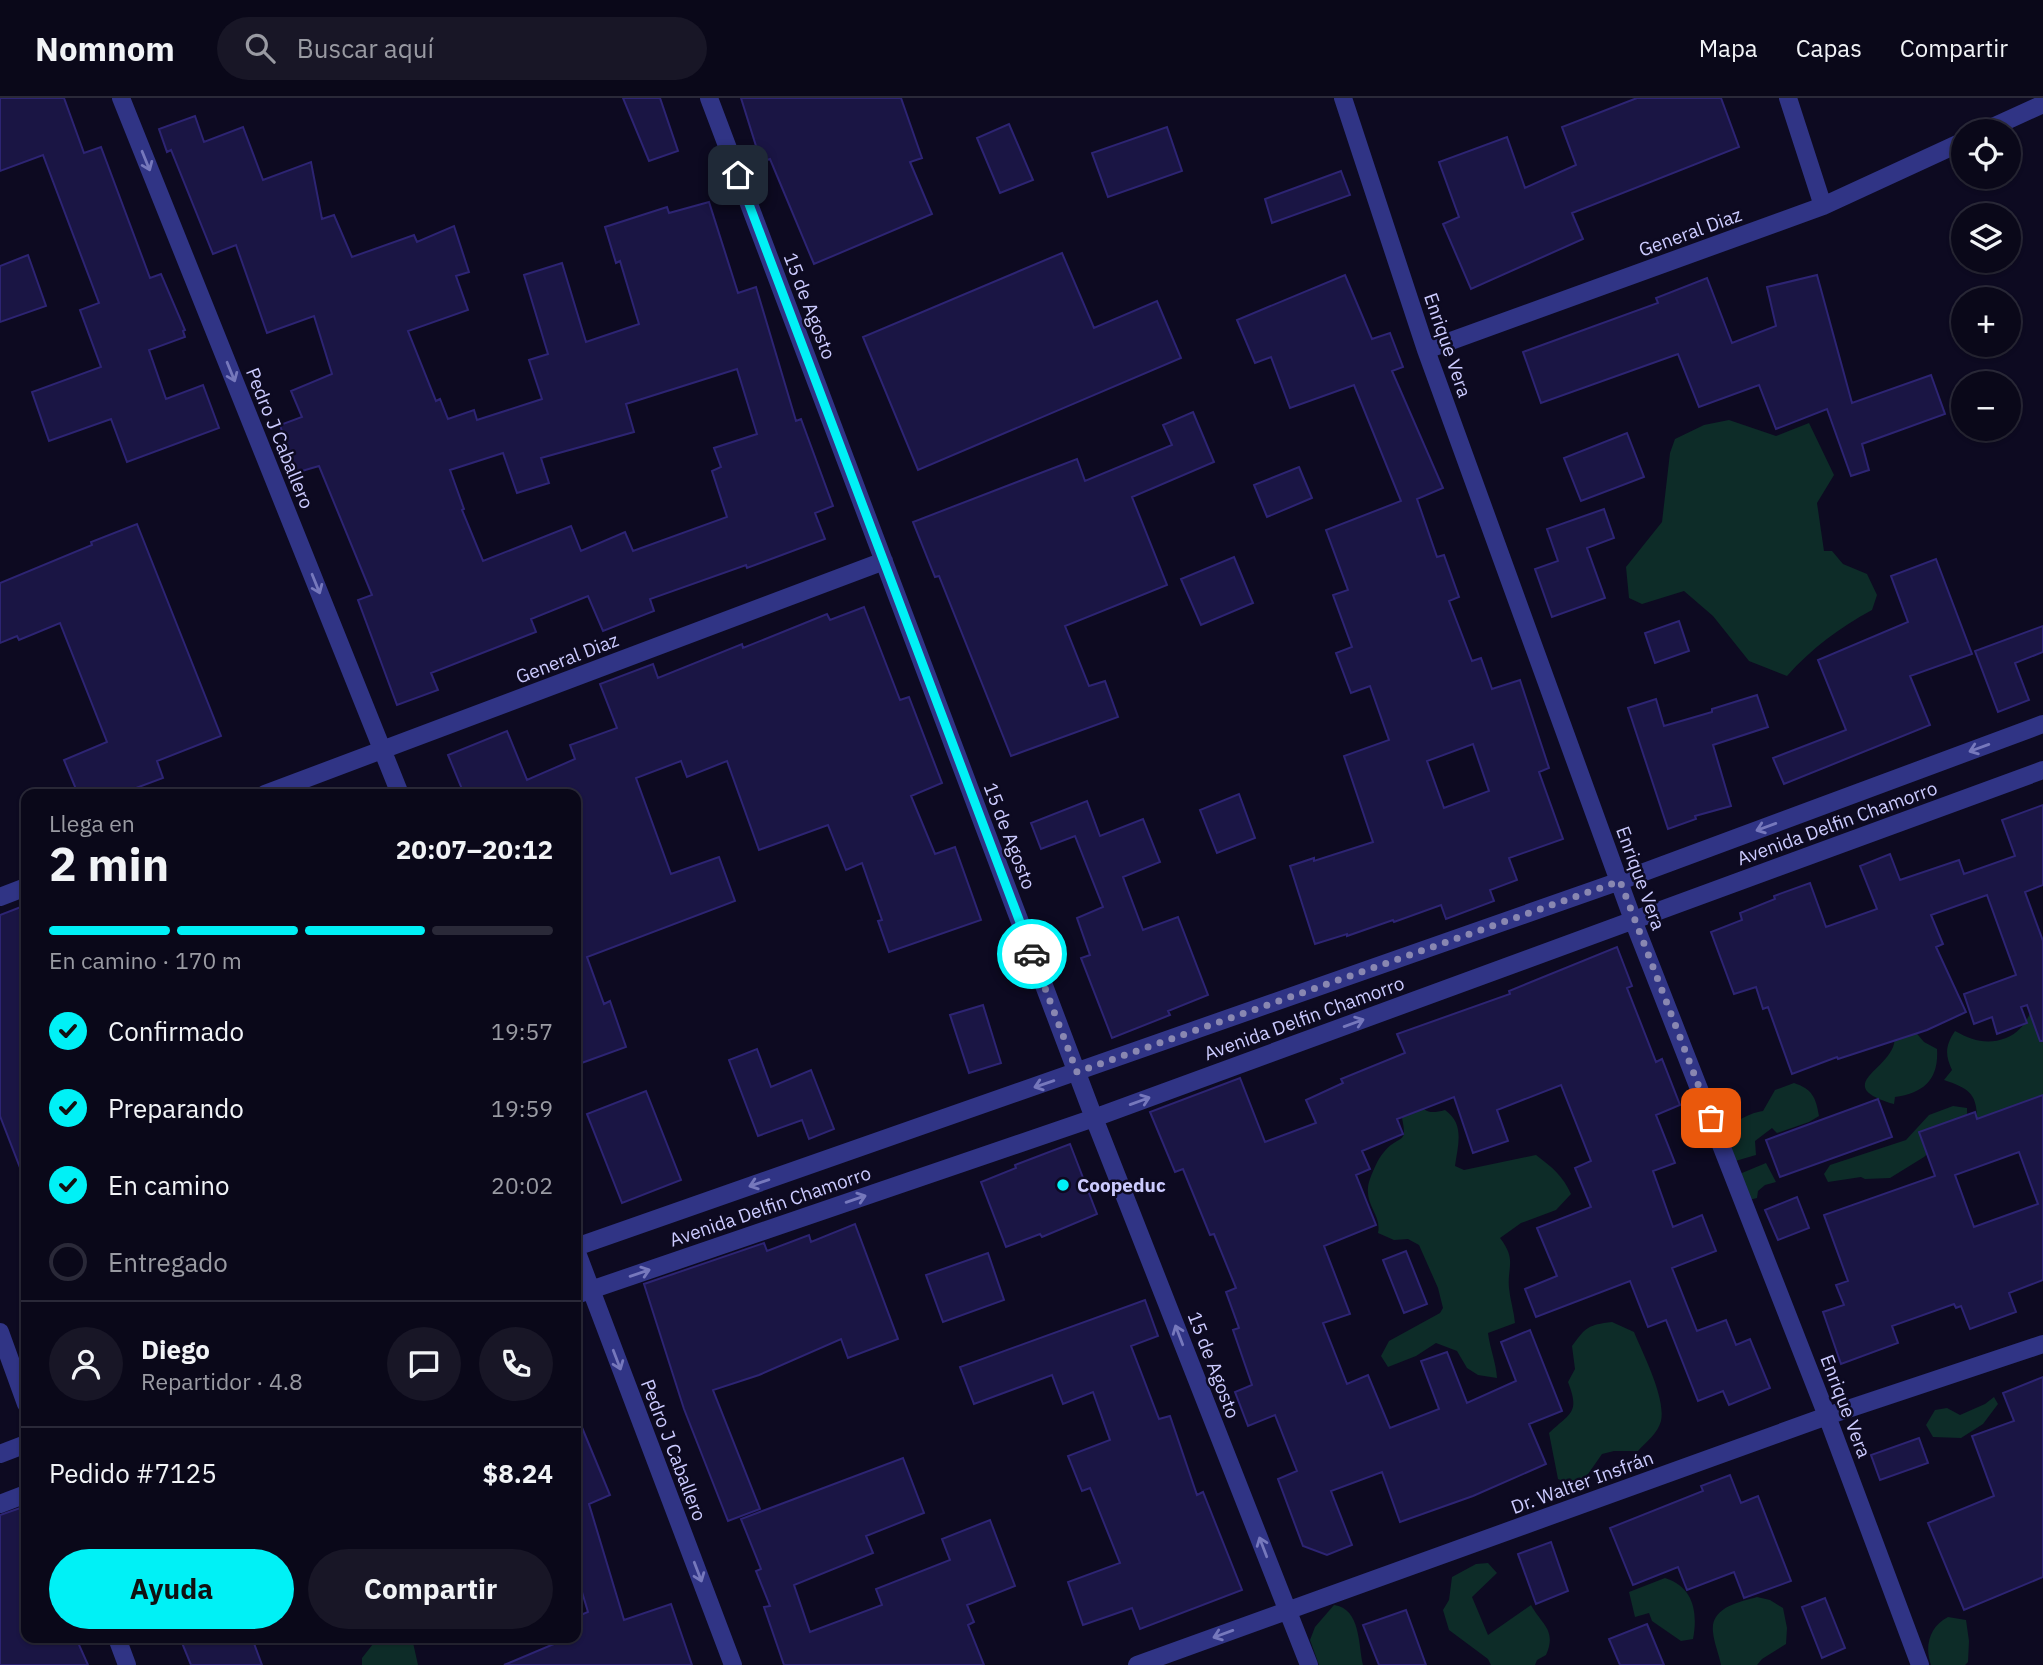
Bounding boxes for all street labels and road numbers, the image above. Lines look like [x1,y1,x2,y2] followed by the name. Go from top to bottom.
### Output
[1635,202,1745,262] street label: General Diaz
[779,249,841,363] street label: 15 de Agosto
[1419,290,1477,400] street label: Enrique Vera
[241,364,319,512] street label: Pedro J Caballero
[512,627,622,689] street label: General Diaz
[1734,776,1940,870] street label: Avenida Delfin Chamorro
[979,779,1041,893] street label: 15 de Agosto
[1611,823,1671,933] street label: Enrique Vera
[1201,971,1407,1065] street label: Avenida Delfin Chamorro
[666,1160,874,1252] street label: Avenida Delfin Chamorro
[1183,1308,1245,1422] street label: 15 de Agosto
[1815,1351,1877,1461] street label: Enrique Vera
[636,1376,712,1524] street label: Pedro J Caballero
[1507,1445,1657,1519] street label: Dr. Walter Insfrán

